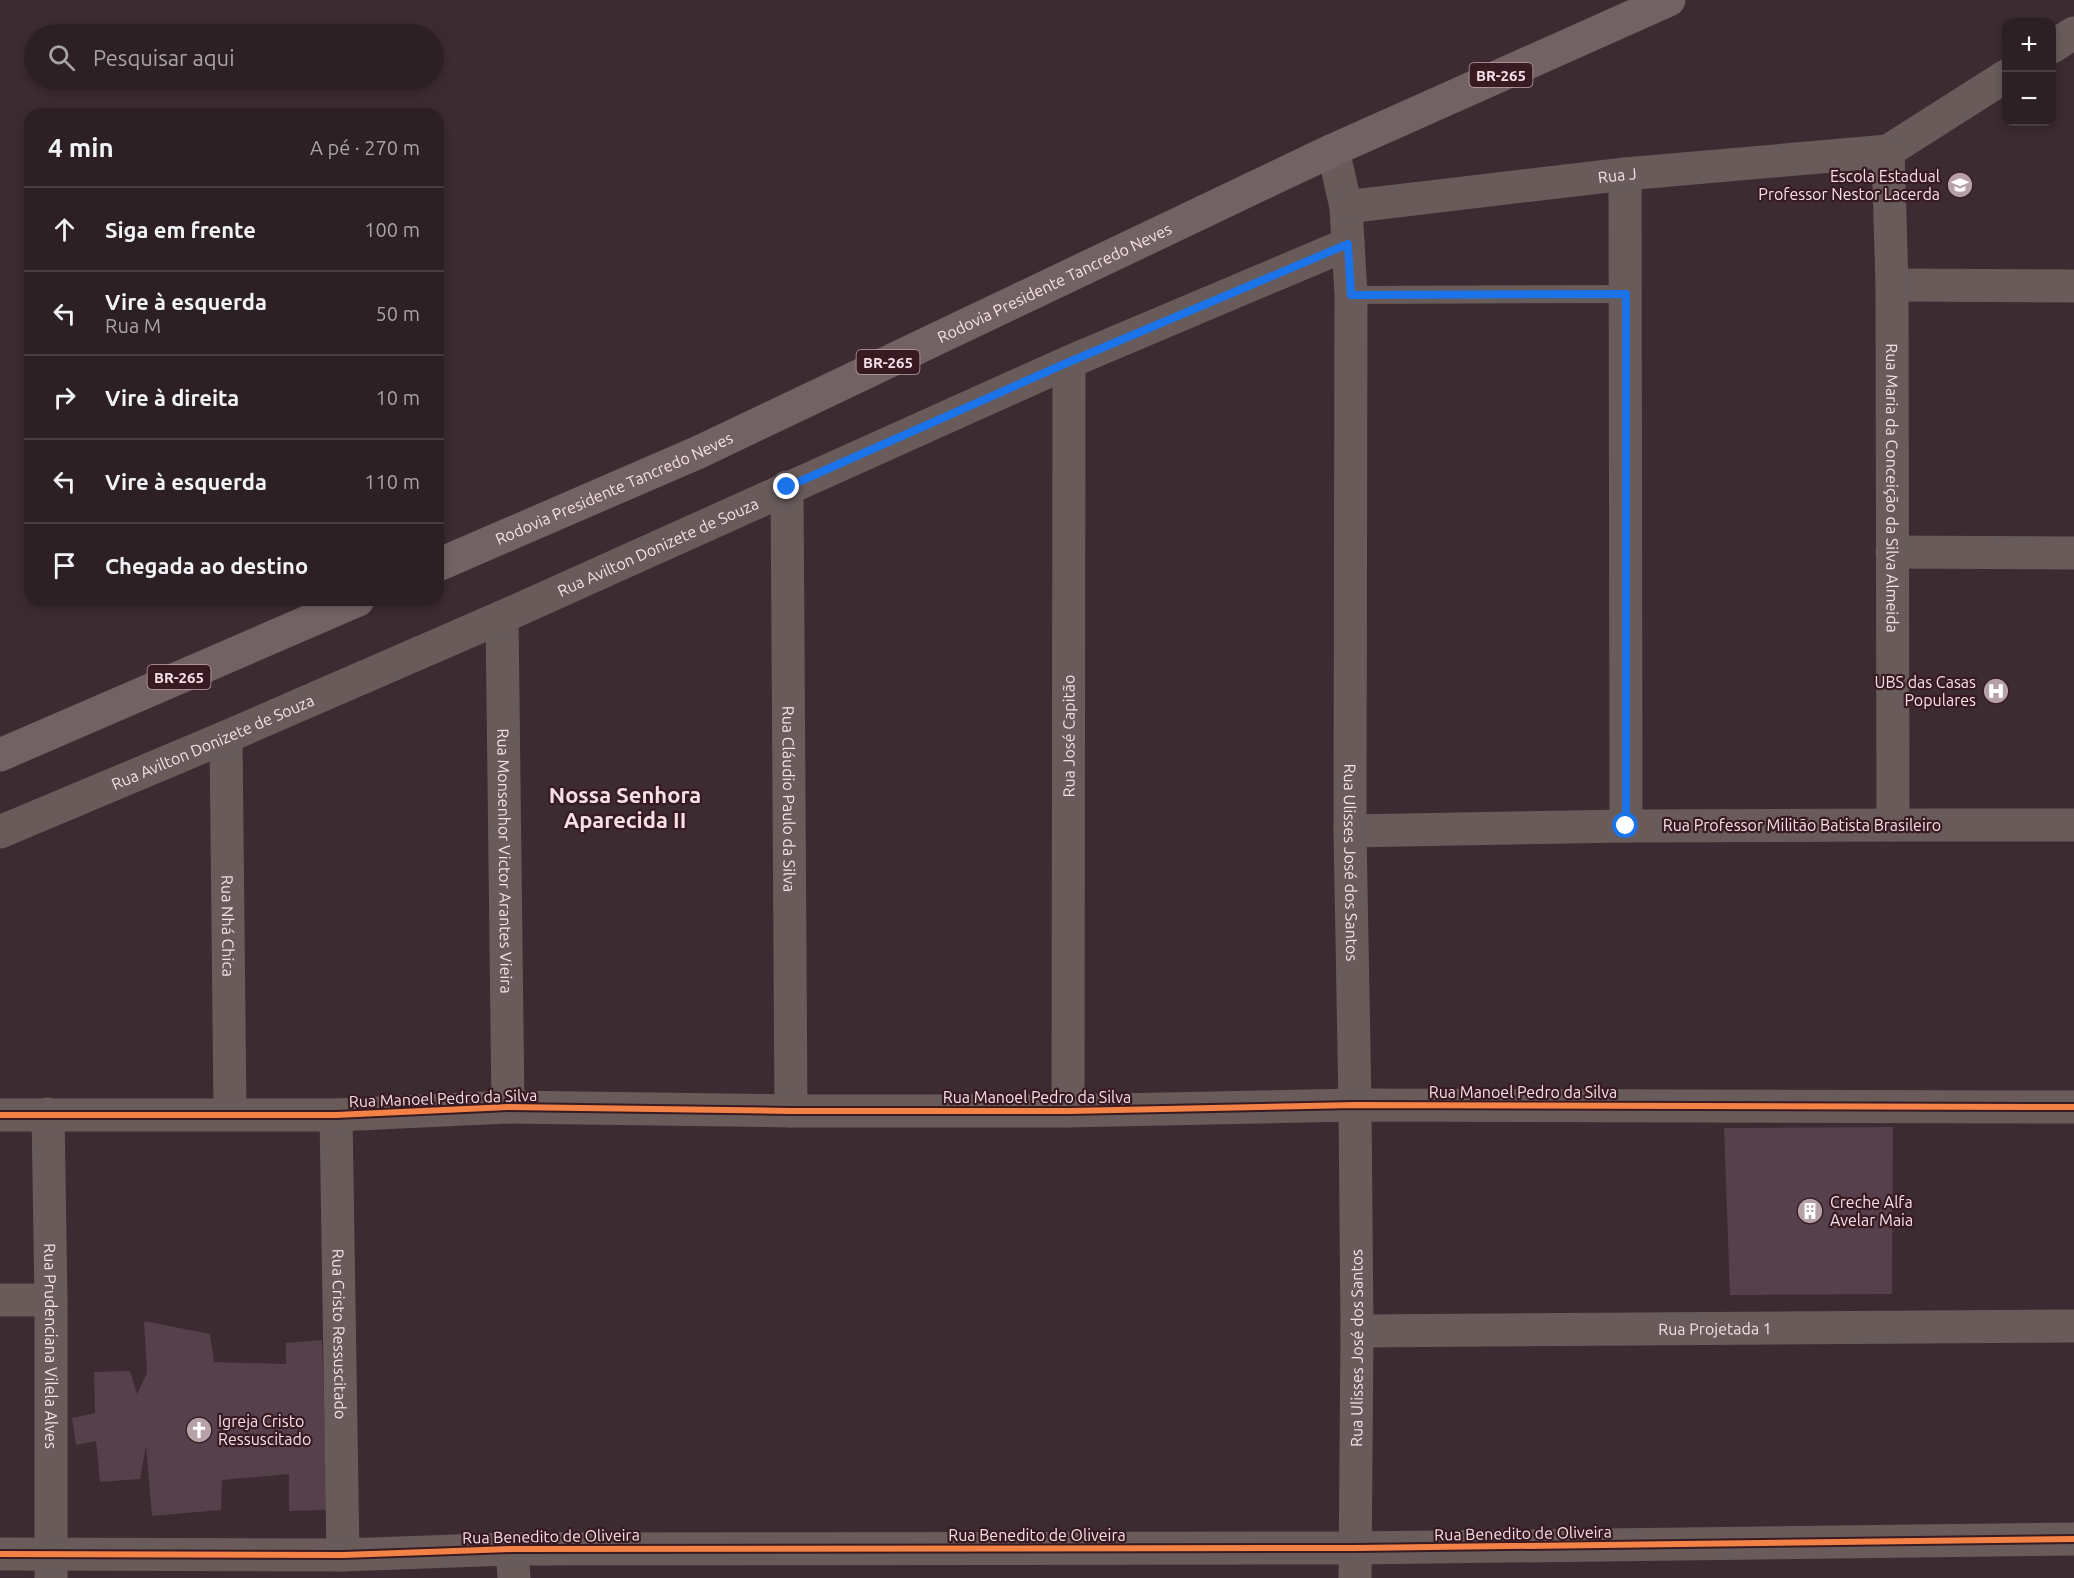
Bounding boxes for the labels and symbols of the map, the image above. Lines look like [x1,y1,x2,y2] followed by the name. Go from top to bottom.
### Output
[1470,63,1532,87] road number: BR-265
[1597,164,1637,186] street label: Rua J
[1758,167,1940,203] place label: Escola Estadual Professor Nestor Lacerda
[1945,170,1975,200] school or university icon: Escola Estadual Professor Nestor Lacerda
[934,219,1174,346] street label: Rodovia Presidente Tancredo Neves
[1883,343,1902,633] street label: Rua Maria da Conceição da Silva Almeida
[856,350,920,374] road number: BR-265
[493,428,736,548] street label: Rodovia Presidente Tancredo Neves
[773,473,799,499] route end
[555,494,761,600] street label: Rua Avilton Donizete de Souza
[148,665,210,689] road number: BR-265
[1875,673,1976,709] place label: UBS das Casas Populares
[1059,675,1078,797] street label: Rua José Capitão
[1981,676,2011,706] hospital icon: UBS das Casas Populares
[109,691,317,793] street label: Rua Avilton Donizete de Souza
[779,706,799,892] street label: Rua Cláudio Paulo da Silva
[494,728,516,994] street label: Rua Monsenhor Victor Arantes Vieira
[1341,763,1361,962] street label: Rua Ulisses José dos Santos
[549,782,701,832] district label: Nossa Senhora Aparecida II
[1612,812,1638,838] route start
[1663,816,1941,834] street label: Rua Professor Militão Batista Brasileiro
[218,875,238,977] street label: Rua Nhá Chica
[1429,1083,1617,1101] street label: Rua Manoel Pedro da Silva
[348,1086,538,1110] street label: Rua Manoel Pedro da Silva
[943,1088,1131,1106] street label: Rua Manoel Pedro da Silva
[1830,1193,1913,1229] place label: Creche Alfa Avelar Maia
[1795,1196,1825,1226] building icon: Creche Alfa Avelar Maia
[41,1243,60,1449] street label: Rua Prudenciana Vilela Alves
[329,1249,350,1419] street label: Rua Cristo Ressuscitado
[1347,1249,1366,1447] street label: Rua Ulisses José dos Santos
[1658,1319,1772,1338] street label: Rua Projetada 1
[218,1412,311,1448] place label: Igreja Cristo Ressuscitado
[184,1415,214,1445] church icon: Igreja Cristo Ressuscitado
[1434,1522,1612,1544] street label: Rua Benedito de Oliveira
[462,1525,640,1547] street label: Rua Benedito de Oliveira
[948,1526,1126,1544] street label: Rua Benedito de Oliveira

